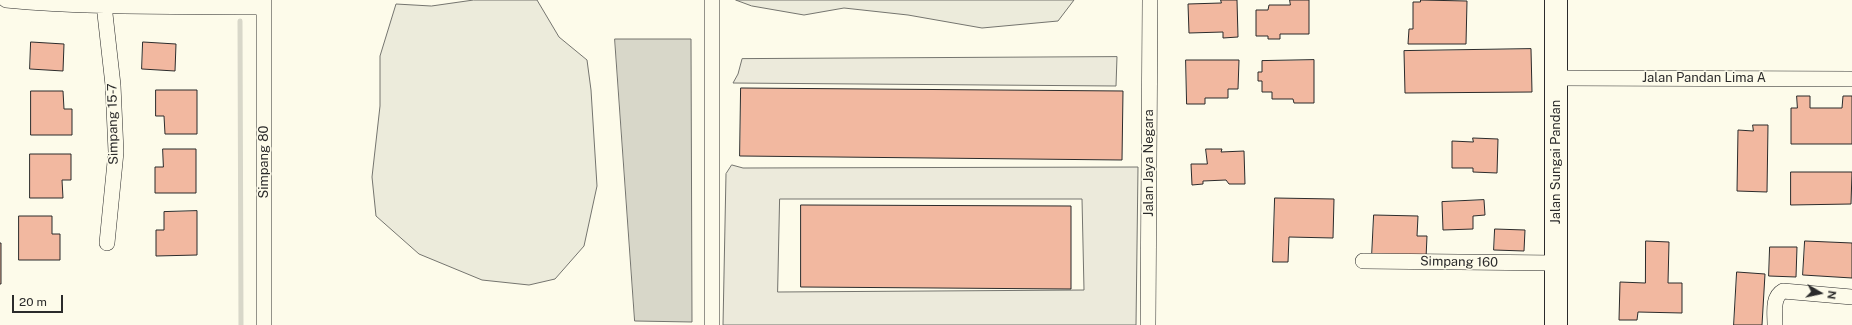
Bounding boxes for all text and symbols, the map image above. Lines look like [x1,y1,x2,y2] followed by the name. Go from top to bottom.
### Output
[1642,70,1766,86] street label: Jalan Pandan Lima A
[104,83,122,165] street label: Simpang 15-7
[1548,100,1564,224] street label: Jalan Sungai Pandan
[1141,109,1157,217] street label: Jalan Jaya Negara
[256,125,272,199] street label: Simpang 80
[1420,254,1498,270] street label: Simpang 160
[1800,273,1840,313] north arrow
[14,287,65,313] scale bar
[1825,290,1838,300] text: N
[19,295,47,309] text: 20 m

